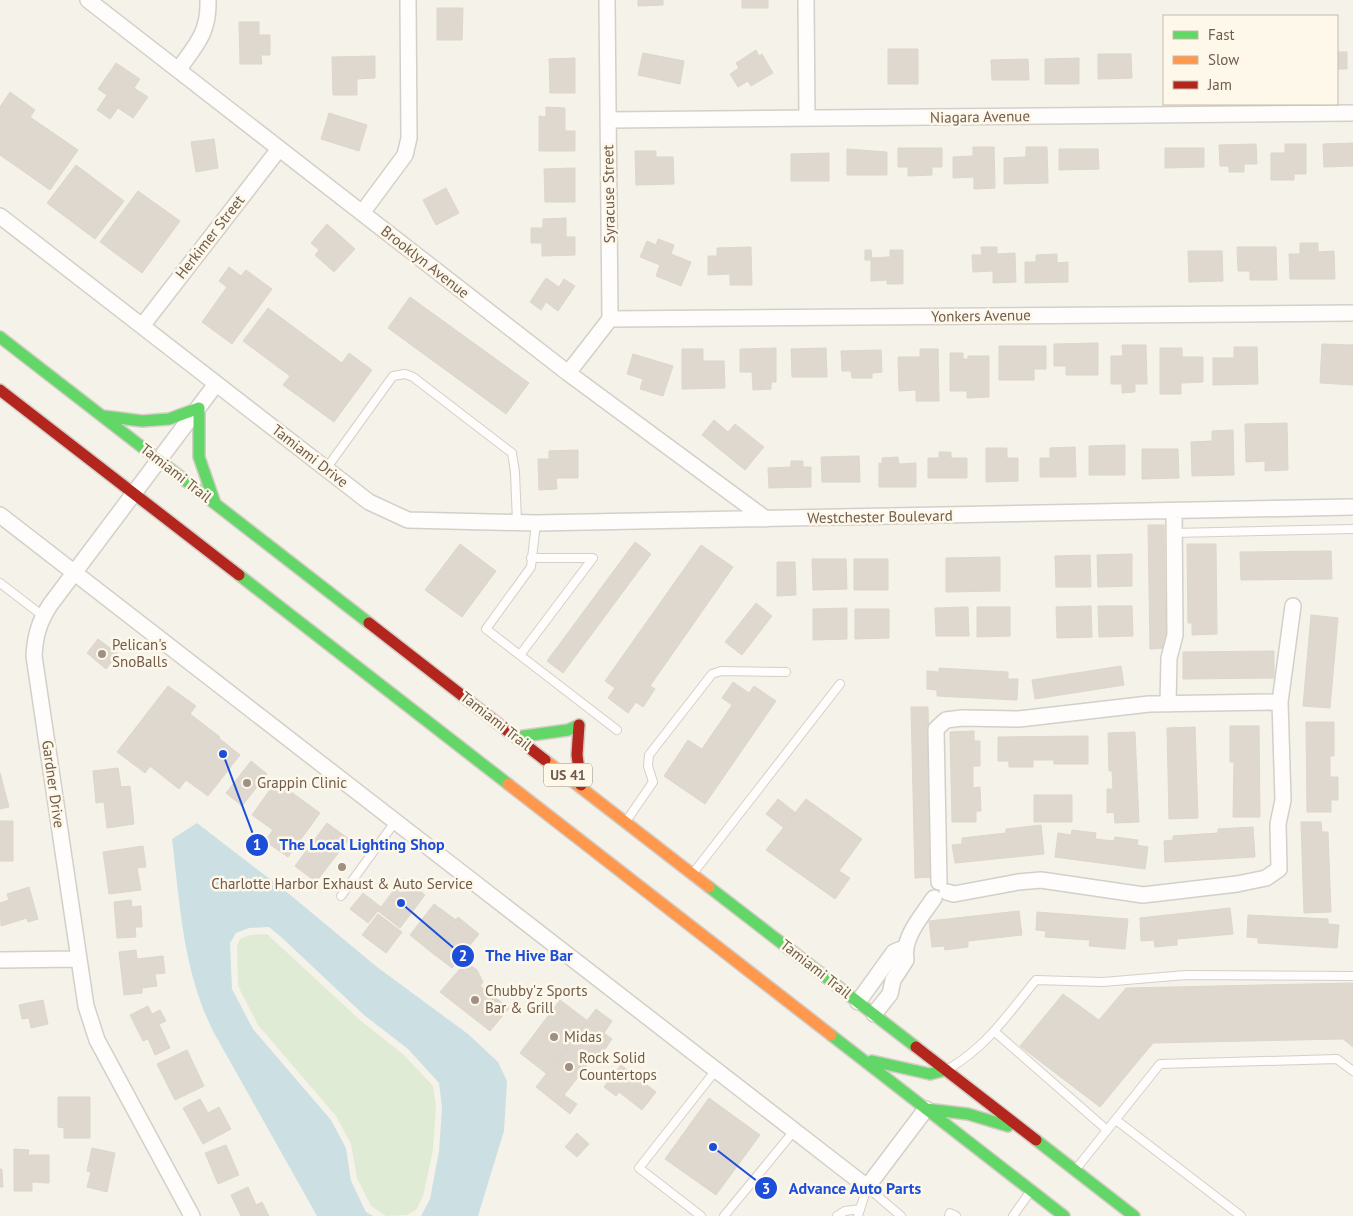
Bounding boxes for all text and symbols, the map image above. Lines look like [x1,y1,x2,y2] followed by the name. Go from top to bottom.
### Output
[1163,15,1338,105] legend
[1208,25,1235,44] text: Fast
[1208,50,1239,69] text: Slow
[1207,75,1232,94] text: Jam
[930,106,1030,127] street label: Niagara Avenue
[598,145,619,243] street label: Syracuse Street
[171,191,248,282] street label: Herkimer Street
[377,221,473,302] street label: Brooklyn Avenue
[931,305,1031,326] street label: Yonkers Avenue
[268,420,352,491] street label: Tamiami Drive
[137,439,216,507] street label: Tamiami Trail
[807,506,953,527] street label: Westchester Boulevard
[112,635,168,671] place label: Pelican's SnoBalls
[96,648,108,660] marker: Pelican's SnoBalls
[457,687,536,755] street label: Tamiami Trail
[38,739,69,829] street label: Gardner Drive
[544,764,592,786] road number: US 41
[257,773,347,792] place label: Grappin Clinic
[241,777,253,789] marker: Grappin Clinic
[245,829,455,860] callout: The Local Lighting Shop
[279,834,445,854] text: The Local Lighting Shop
[253,835,261,854] text: 1
[336,861,348,873] marker: Charlotte Harbor Exhaust & Auto Service
[211,874,473,893] place label: Charlotte Harbor Exhaust & Auto Service
[777,935,856,1003] street label: Tamiami Trail
[450,940,583,971] callout: The Hive Bar
[485,945,573,965] text: The Hive Bar
[459,946,467,965] text: 2
[485,981,587,1017] place label: Chubby'z Sports Bar & Grill
[469,994,481,1006] marker: Chubby'z Sports Bar & Grill
[564,1027,602,1046] place label: Midas
[548,1031,560,1043] marker: Midas
[579,1048,657,1084] place label: Rock Solid Countertops
[563,1061,575,1073] marker: Rock Solid Countertops
[754,1173,932,1204] callout: Advance Auto Parts
[789,1178,921,1198] text: Advance Auto Parts
[762,1179,770,1198] text: 3

